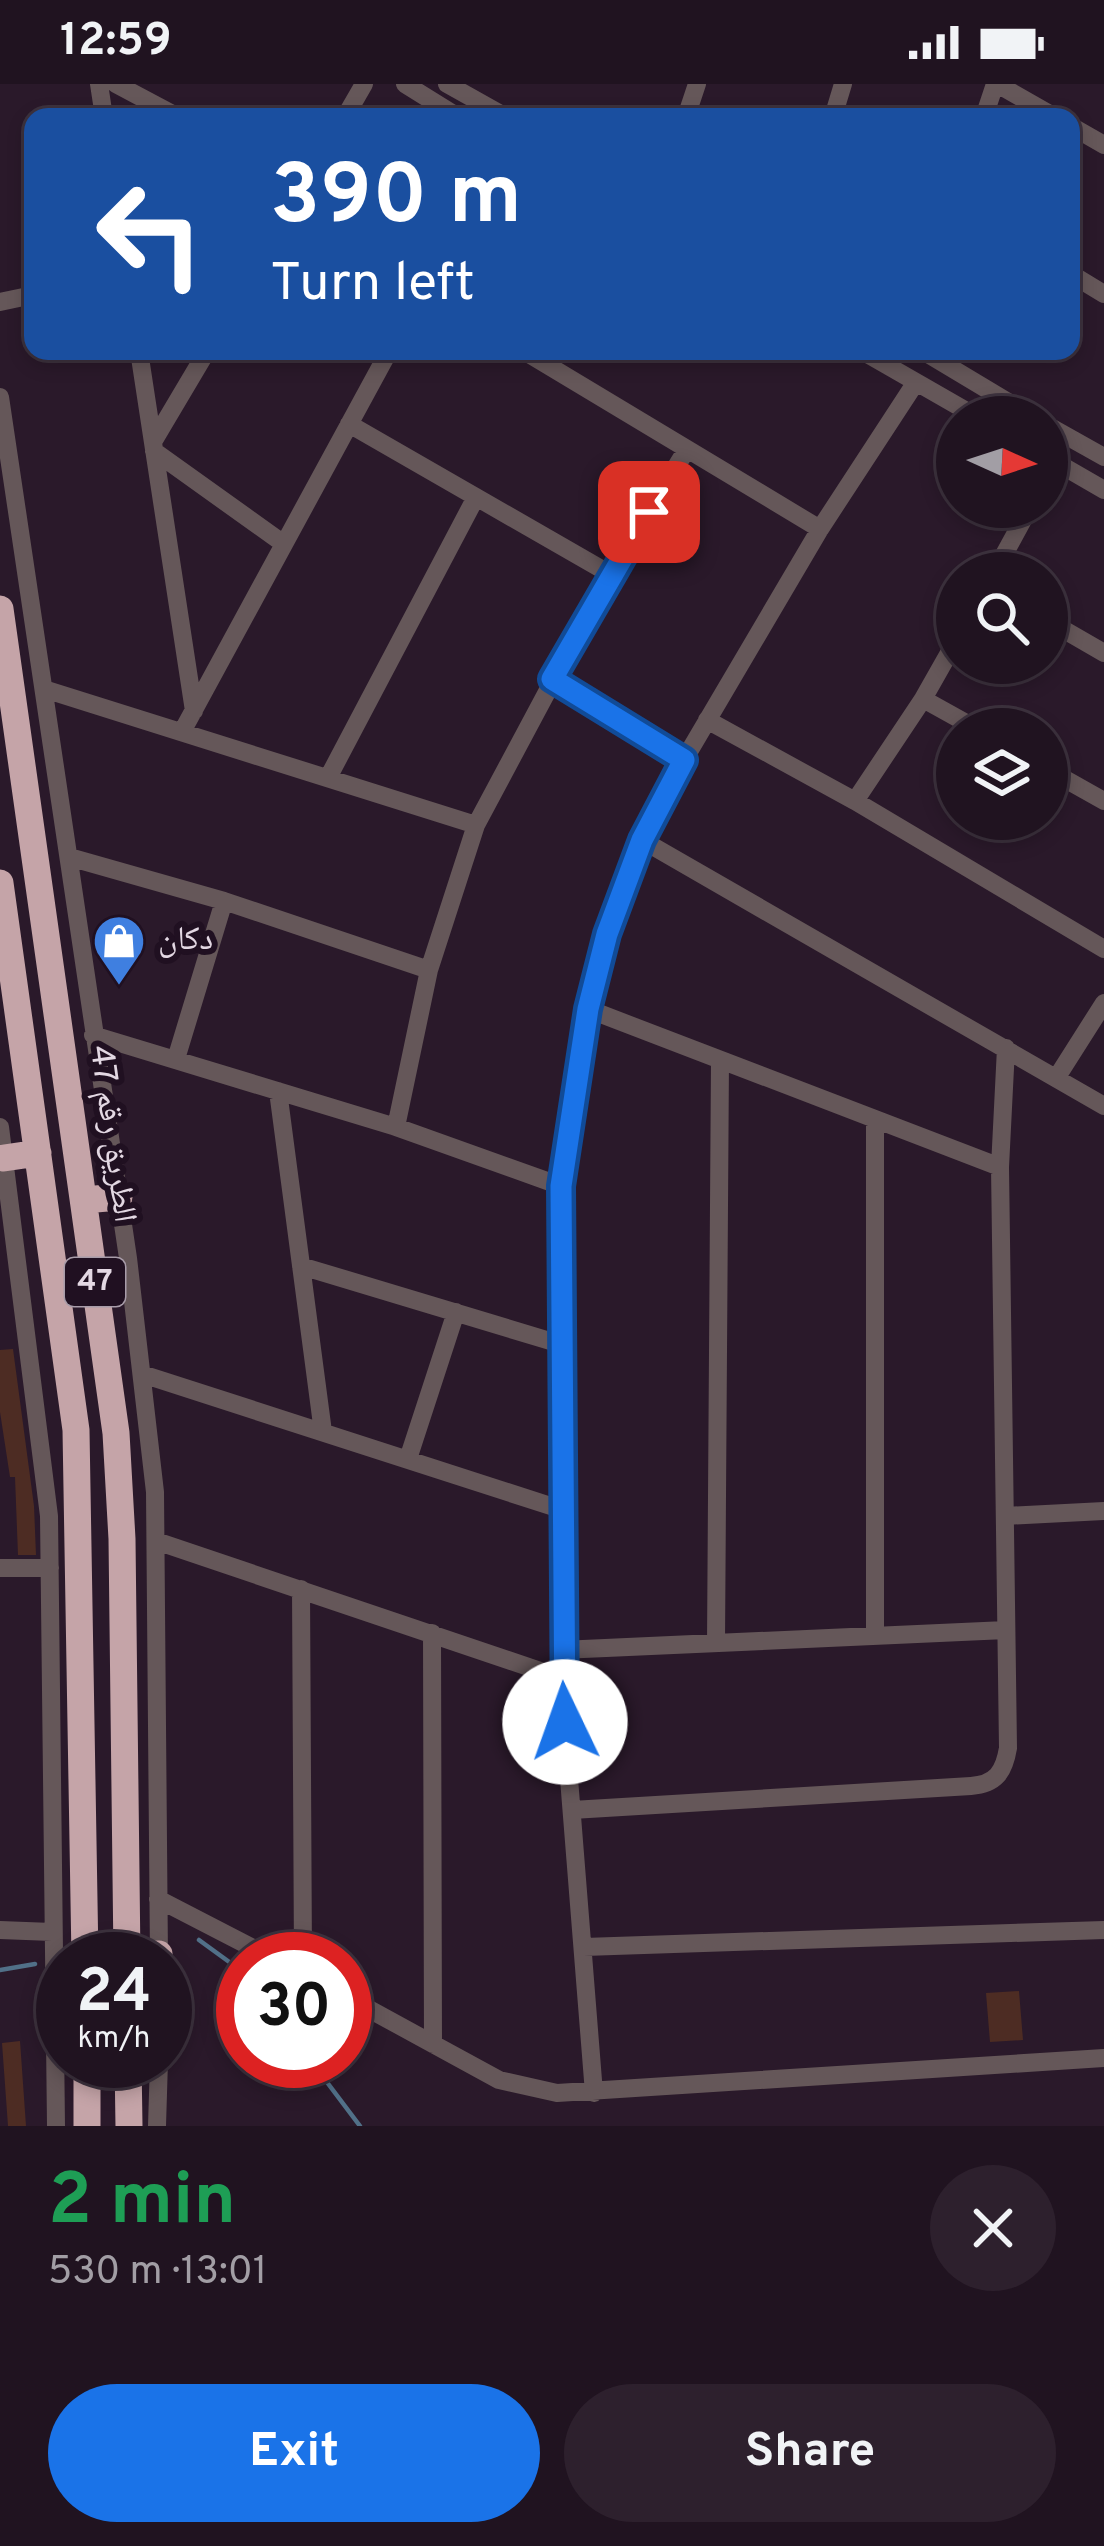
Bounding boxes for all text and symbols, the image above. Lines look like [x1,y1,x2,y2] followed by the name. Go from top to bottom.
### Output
[60,14,172,71] text: 12:59
[270,147,522,253] text: 390 m
[72,156,228,312] icon: left
[270,251,475,320] text: Turn left
[936,396,1068,528] north arrow
[936,396,1068,840] map controls
[598,461,700,563] pin
[616,479,682,545] icon: arrive
[936,552,1068,684] button: search
[936,708,1068,840] button: layers
[91,913,147,987] shop icon: دكان
[158,920,213,962] place label: دكان
[78,1043,144,1225] street label: الطريق رقم 47
[65,1258,125,1306] road number: 47
[502,1659,628,1785] position arrow
[216,1932,372,2088] speed limit sign: 30
[76,1957,152,2033] text: 24
[78,2021,150,2058] text: km/h
[48,2158,236,2250] text: 2 min
[930,2165,1056,2291] button: close
[48,2249,267,2298] text: 530 m · 13:01
[48,2384,540,2522] button: Exit
[564,2384,1056,2522] button: Share

